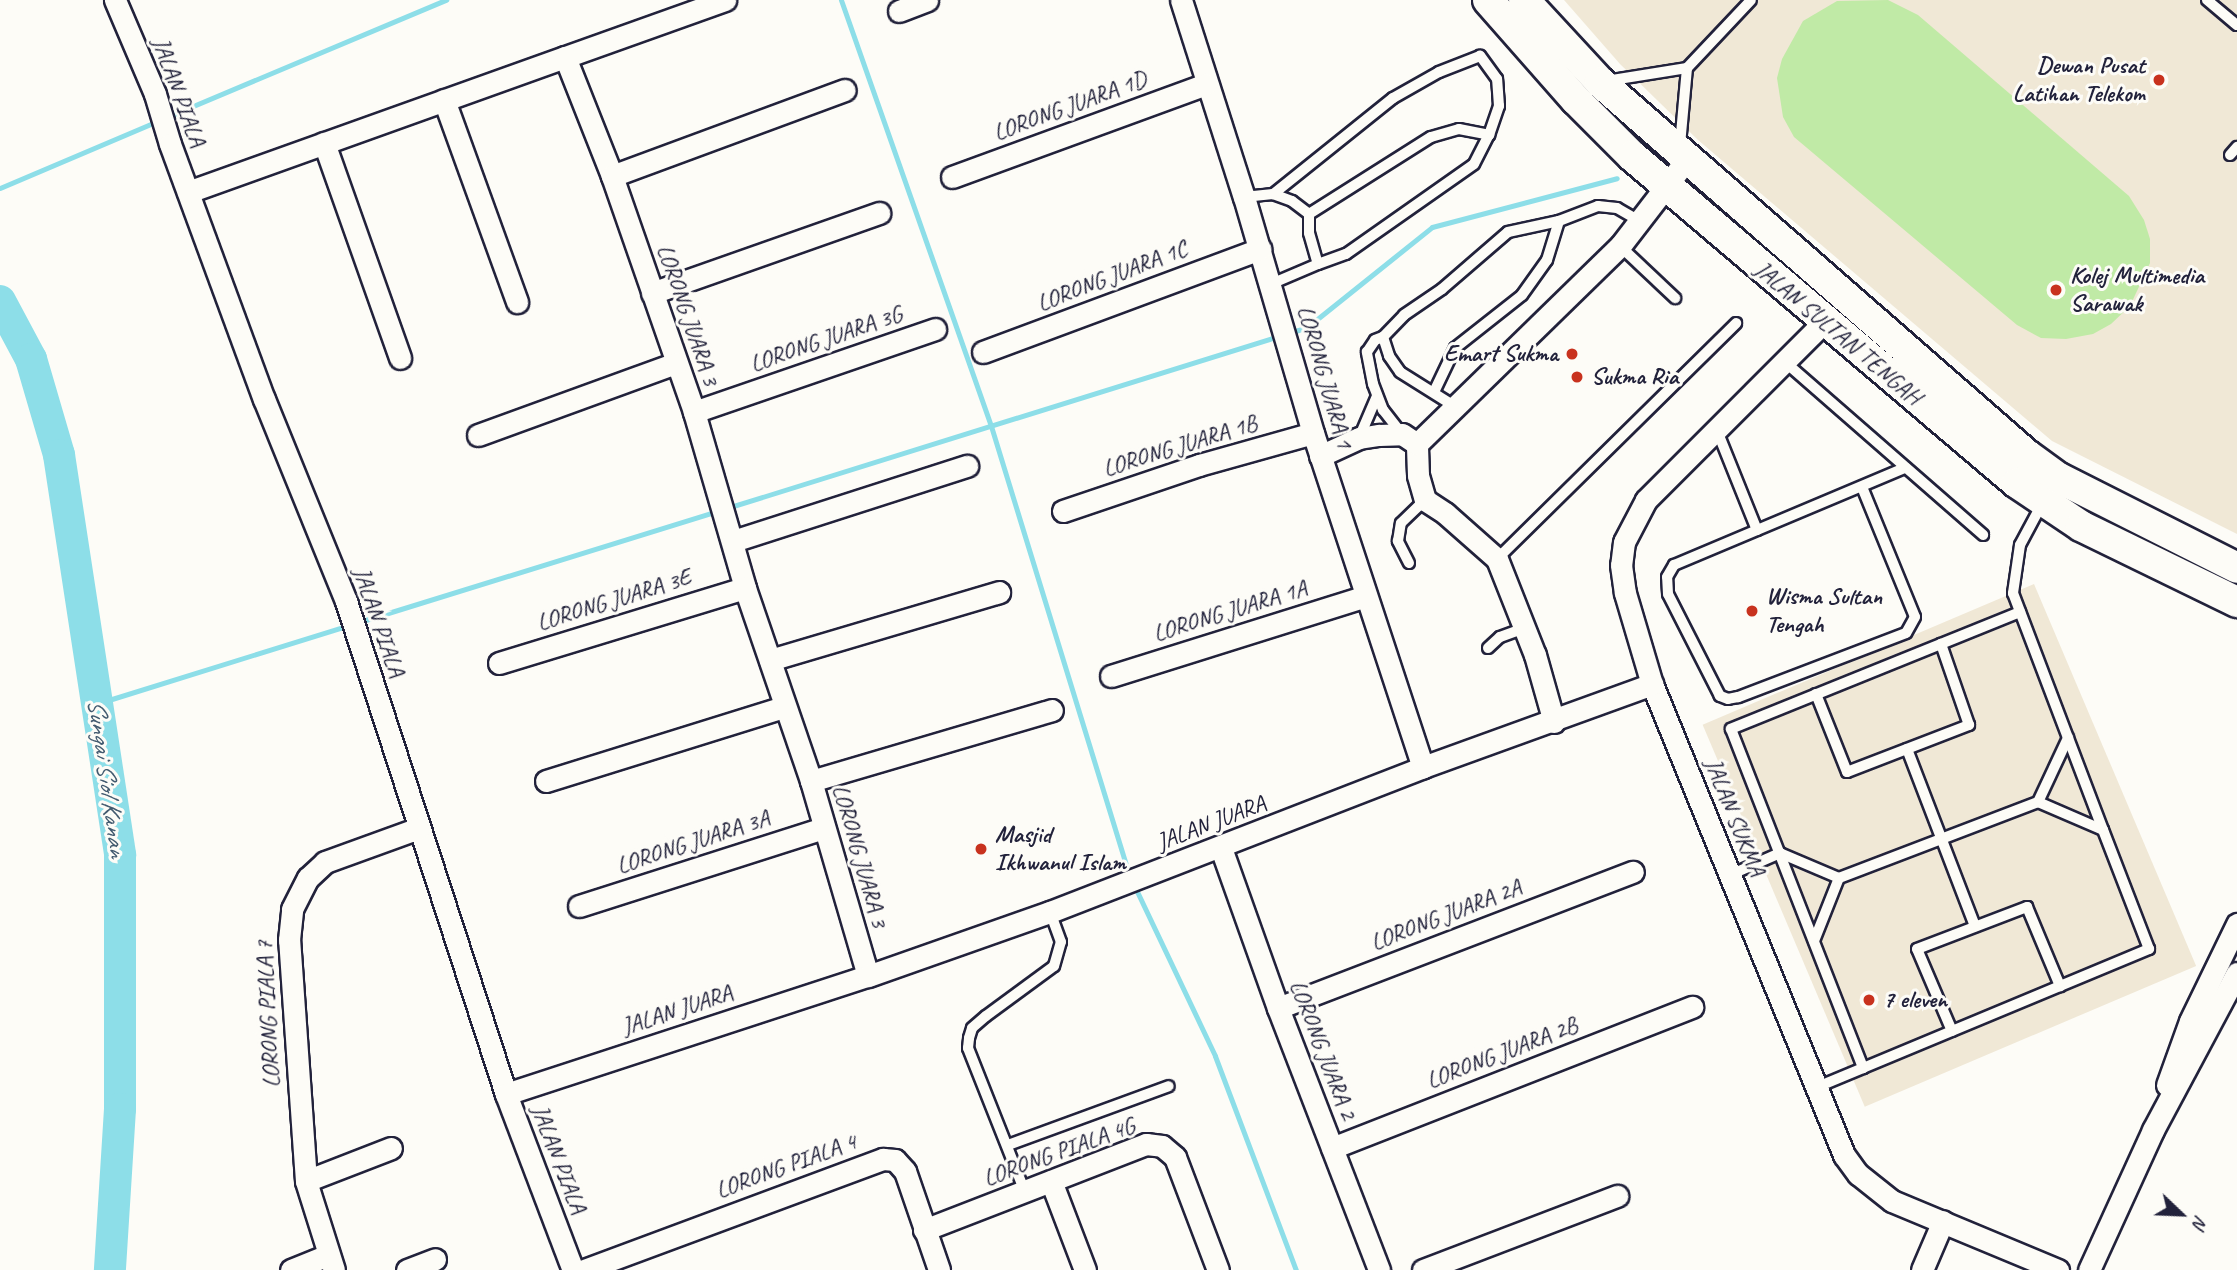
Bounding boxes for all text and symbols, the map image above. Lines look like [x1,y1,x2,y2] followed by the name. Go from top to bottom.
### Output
[146,34,212,150] street label: JALAN PIALA
[2013,52,2145,108] place label: Dewan Pusat Latihan Telekom
[989,65,1151,147] street label: LORONG JUARA 1D
[2151,72,2167,88] marker: Dewan Pusat Latihan Telekom
[1033,234,1191,318] street label: LORONG JUARA 1C
[650,241,726,389] street label: LORONG JUARA 3
[1749,255,1927,411] street label: JALAN SULTAN TENGAH
[2070,262,2202,318] place label: Kolej Multimedia Sarawak
[2048,282,2064,298] marker: Kolej Multimedia Sarawak
[746,300,906,378] street label: LORONG JUARA 3G
[1291,302,1359,452] street label: LORONG JUARA 1
[1444,340,1558,368] place label: Emart Sukma
[1564,346,1580,362] marker: Emart Sukma
[1591,363,1678,391] place label: Sukma Ria
[1569,369,1585,385] marker: Sukma Ria
[1099,409,1261,483] street label: LORONG JUARA 1B
[533,563,695,637] street label: LORONG JUARA 3E
[347,564,411,680] street label: JALAN PIALA
[1150,574,1310,648] street label: LORONG JUARA 1A
[1766,583,1881,639] place label: Wisma Sultan Tengah
[1744,603,1760,619] marker: Wisma Sultan Tengah
[80,697,134,859] water label: Sungai Siol Kanan
[1698,754,1772,880] street label: JALAN SUKMA
[826,781,894,931] street label: LORONG JUARA 3
[1153,789,1269,857] street label: JALAN JUARA
[613,804,773,880] street label: LORONG JUARA 3A
[995,821,1125,877] place label: Masjid Ikhwanul Islam
[973,841,989,857] marker: Masjid Ikhwanul Islam
[1367,873,1525,957] street label: LORONG JUARA 2A
[250,940,286,1088] street label: LORONG PIALA 7
[1283,976,1363,1124] street label: LORONG JUARA 2
[618,979,736,1041] street label: JALAN JUARA
[1883,986,1947,1014] place label: 7 eleven
[1861,992,1877,1008] marker: 7 eleven
[1422,1011,1582,1095] street label: LORONG JUARA 2B
[525,1101,593,1217] street label: JALAN PIALA
[980,1111,1138,1193] street label: LORONG PIALA 4G
[712,1127,860,1205] street label: LORONG PIALA 4
[2146,1179,2216,1249] north arrow
[2187,1212,2214,1232] text: N

